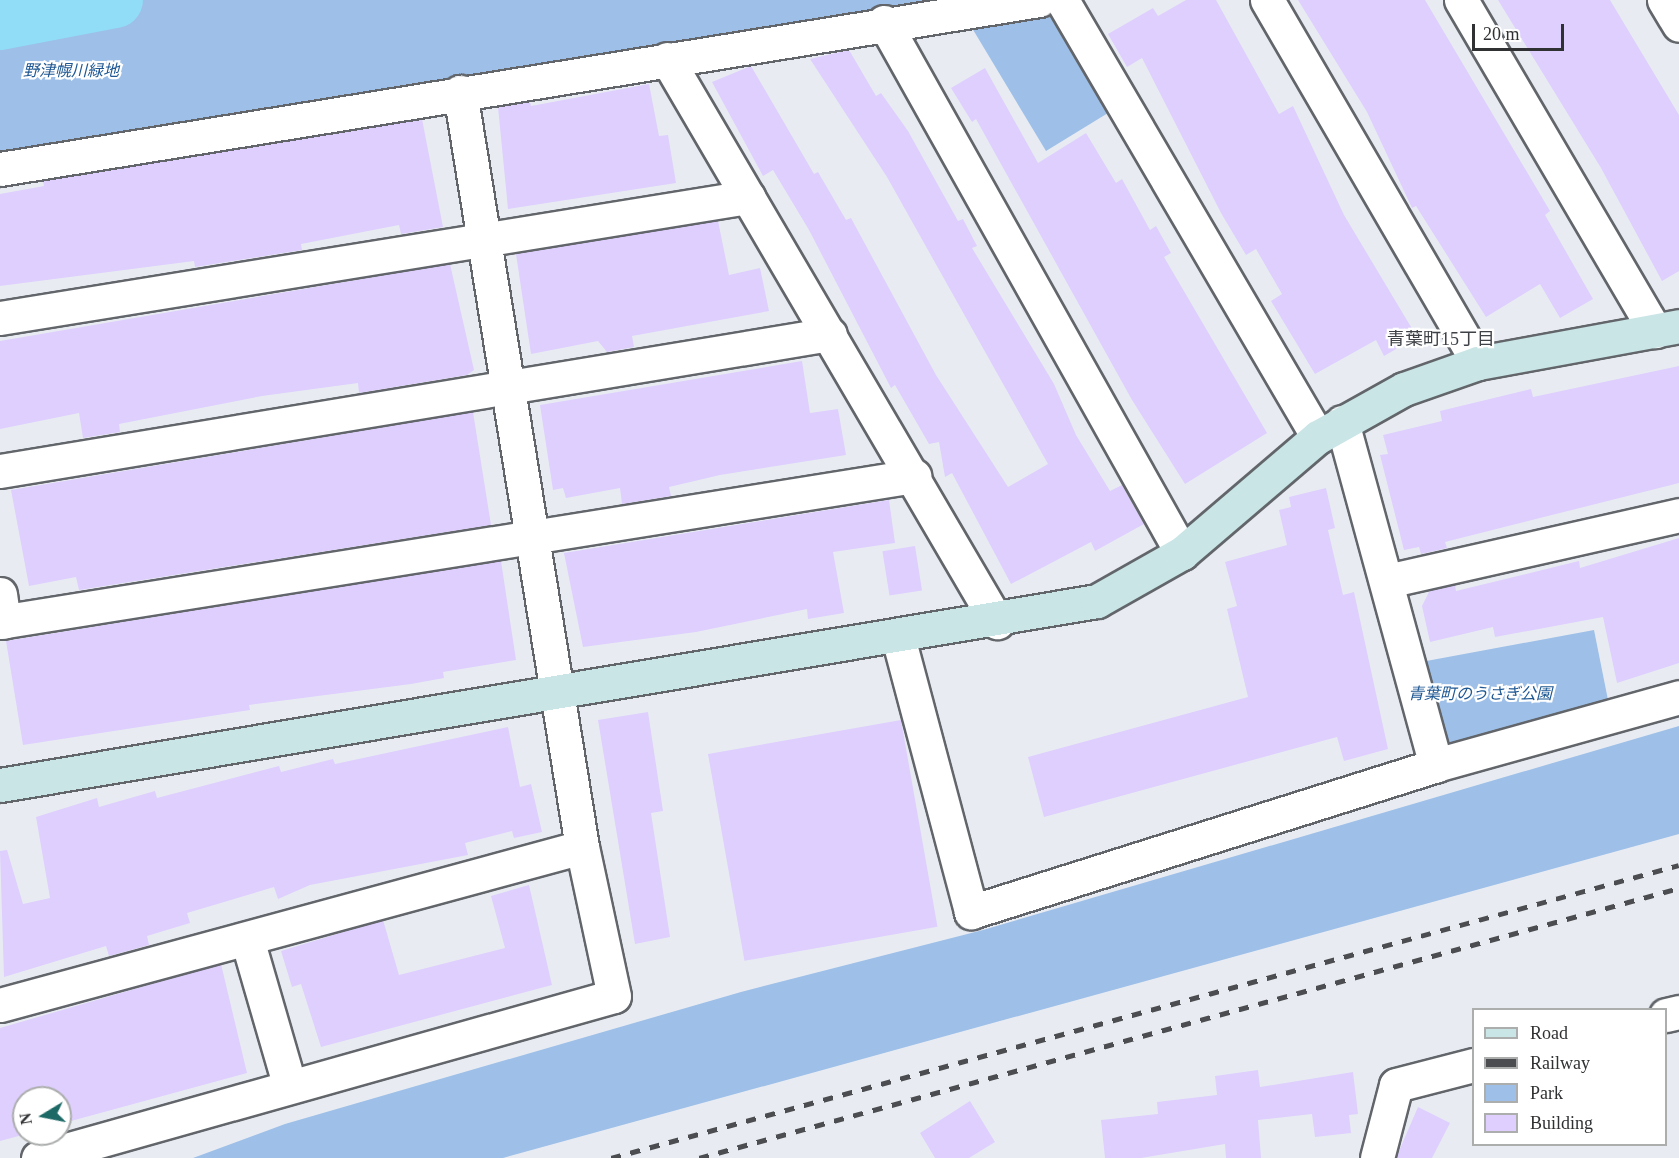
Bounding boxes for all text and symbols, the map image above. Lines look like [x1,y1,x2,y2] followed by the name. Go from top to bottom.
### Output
[1475,12,1566,50] scale bar
[1483,24,1520,44] text: 20 m
[23,61,119,81] park label: 野津幌川緑地
[1387,328,1495,350] district label: 青葉町15丁目
[1408,684,1552,704] park label: 青葉町のうさぎ公園
[1472,1008,1667,1146] legend
[1530,1023,1568,1043] text: Road
[1530,1053,1590,1073] text: Railway
[1530,1083,1563,1103] text: Park
[12,1086,72,1146] north arrow
[16,1112,35,1126] text: N
[1530,1113,1593,1133] text: Building

